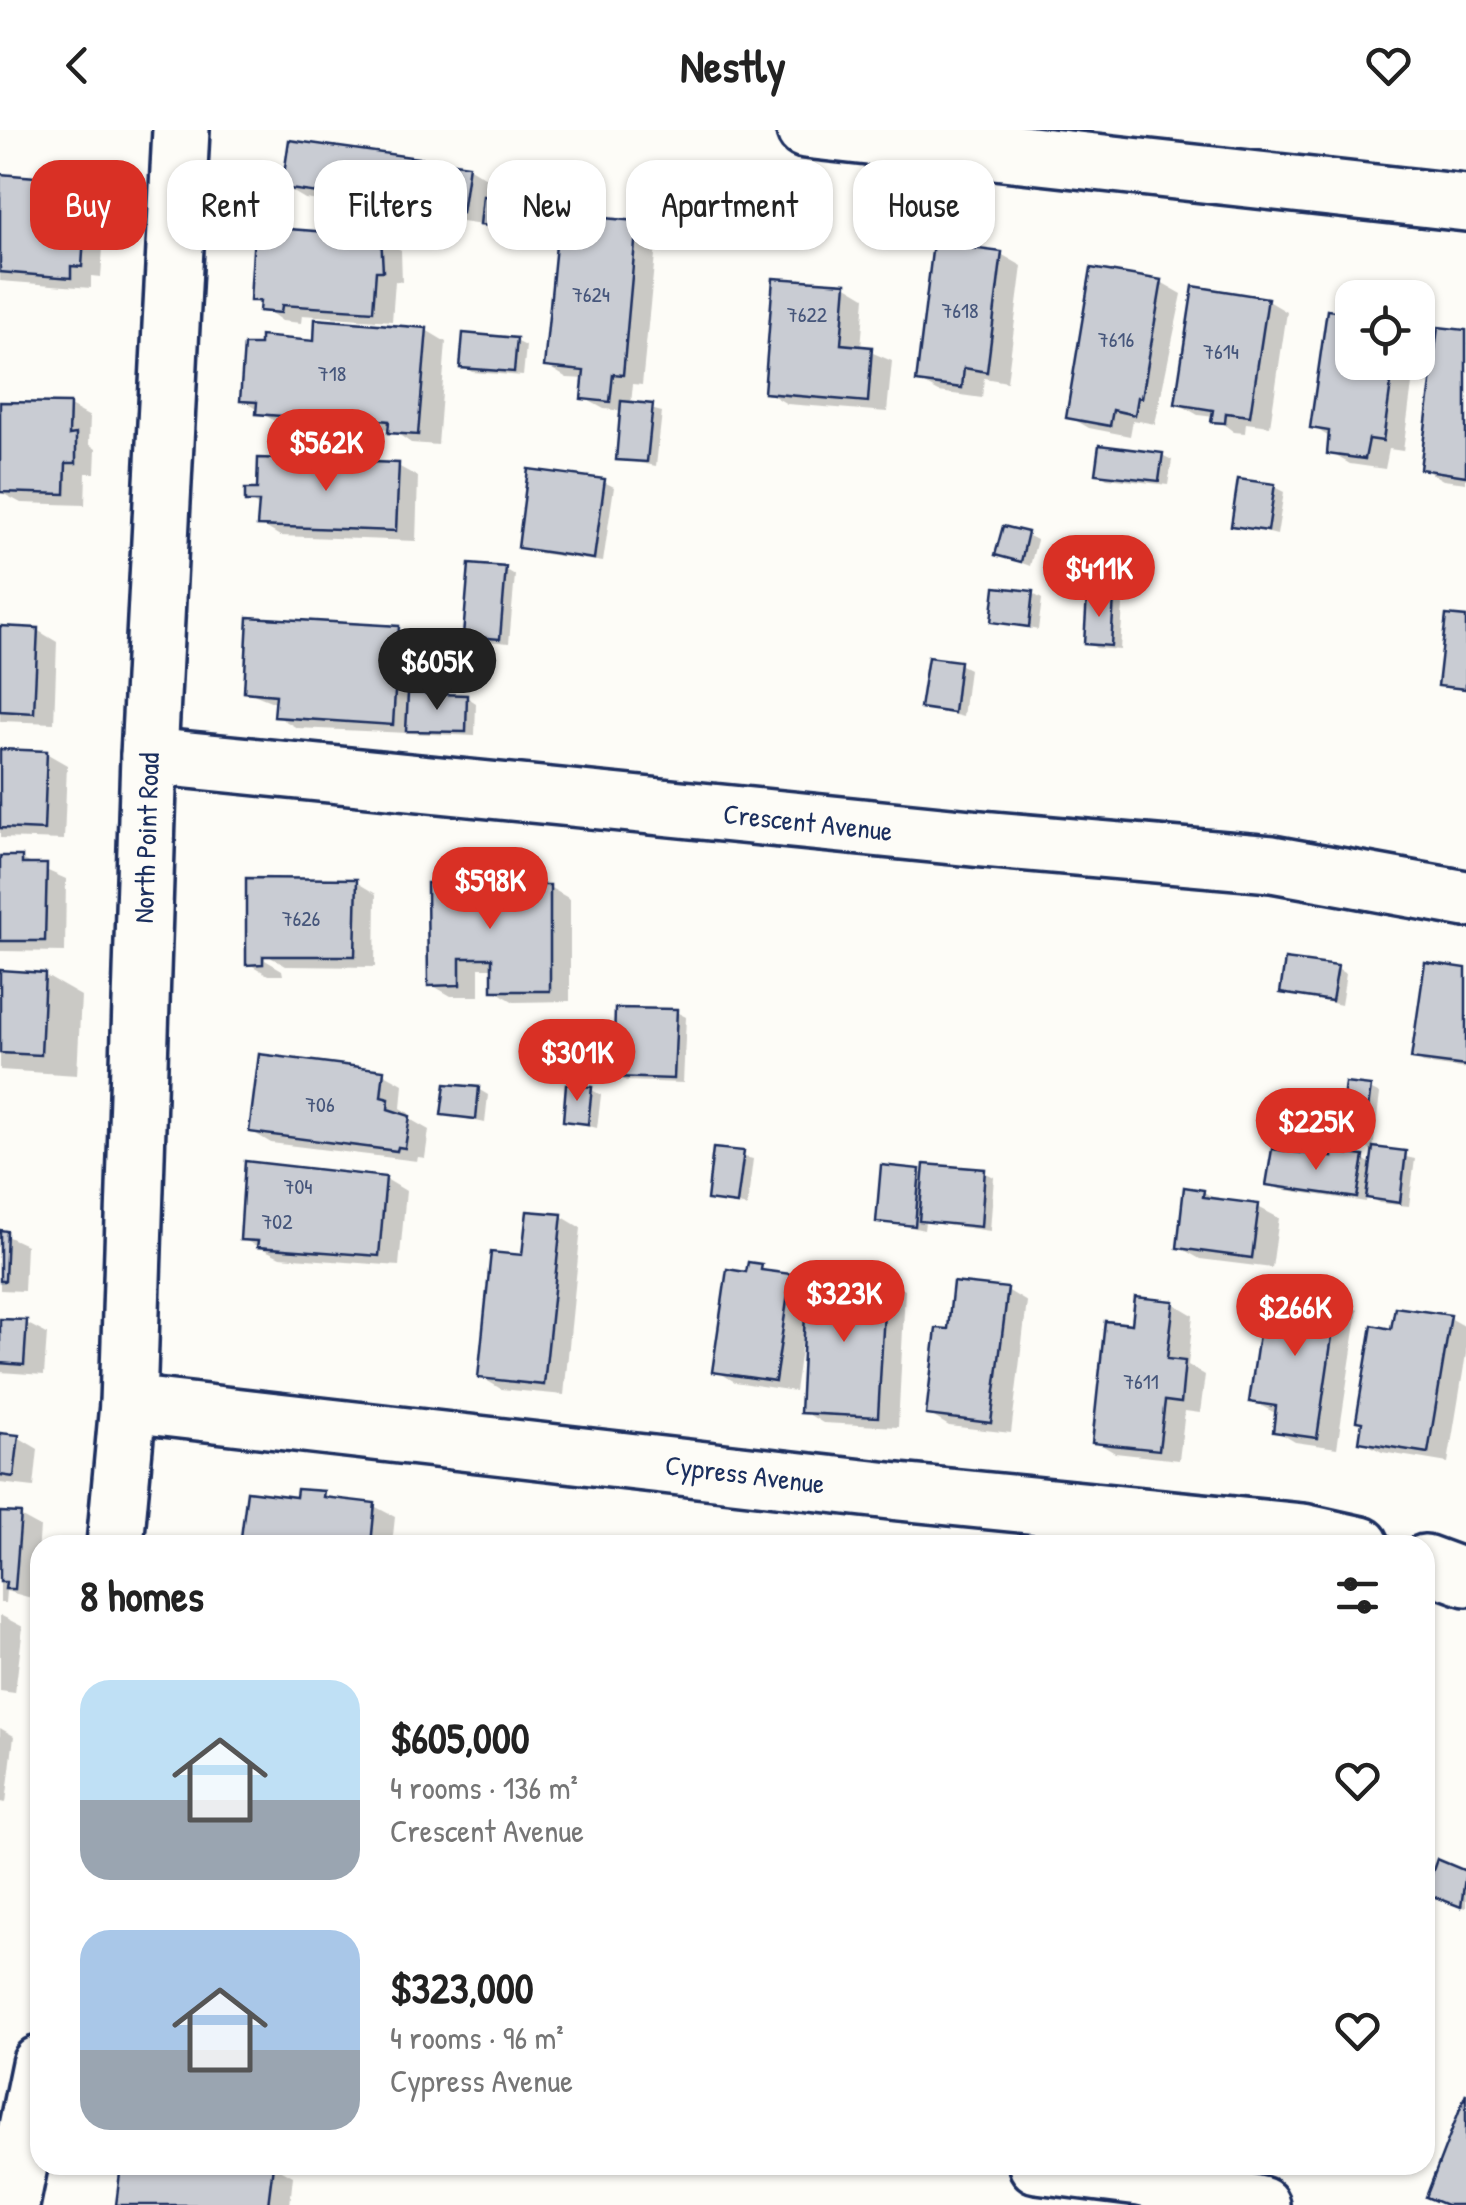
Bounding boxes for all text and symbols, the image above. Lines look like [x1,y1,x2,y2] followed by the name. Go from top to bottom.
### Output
[680,35,786,96] text: Nestly
[50,38,105,93] icon: back
[1361,38,1416,93] icon: heart
[30,160,147,250] chip: Buy
[167,160,294,250] chip: Rent
[314,160,467,250] chip: Filters
[487,160,606,250] chip: New
[626,160,833,250] chip: Apartment
[853,160,995,250] chip: House
[572,279,610,309] house number: 7624
[1335,280,1435,380] map controls
[1335,280,1435,380] button: locate
[941,295,979,325] house number: 7618
[787,299,828,329] house number: 7622
[1098,324,1134,354] house number: 7616
[1203,336,1239,366] house number: 7614
[318,358,346,388] house number: 718
[256,409,396,494] pin: $562K
[289,420,363,463] text: $562K
[1029,535,1169,620] pin: $411K
[1065,546,1133,589] text: $411K
[367,628,507,713] pin: $605K
[400,639,474,682] text: $605K
[124,752,168,924] street label: North Point Road
[722,794,894,850] street label: Crescent Avenue
[420,847,560,932] pin: $598K
[454,858,526,901] text: $598K
[282,903,321,933] house number: 7626
[507,1019,647,1104] pin: $301K
[540,1030,614,1073] text: $301K
[1246,1088,1386,1173] pin: $225K
[305,1089,335,1119] house number: 706
[1278,1099,1354,1142] text: $225K
[284,1171,313,1201] house number: 704
[261,1206,293,1236] house number: 702
[774,1260,914,1345] pin: $323K
[806,1271,882,1314] text: $323K
[1225,1274,1365,1359] pin: $266K
[1258,1285,1332,1328] text: $266K
[1123,1366,1159,1396] house number: 7611
[663,1445,827,1503] street label: Cypress Avenue
[80,1567,204,1624] text: 8 homes
[1330,1568,1385,1623] icon: filters
[390,1709,530,1766] text: $605,000
[160,1720,280,1840] icon: home
[1330,1753,1385,1808] icon: heart
[390,1766,578,1809] text: 4 rooms · 136 m²
[390,1809,584,1852] text: Crescent Avenue
[390,1959,534,2016] text: $323,000
[160,1970,280,2090] icon: home
[1330,2003,1385,2058] icon: heart
[390,2016,564,2059] text: 4 rooms · 96 m²
[390,2059,573,2102] text: Cypress Avenue

